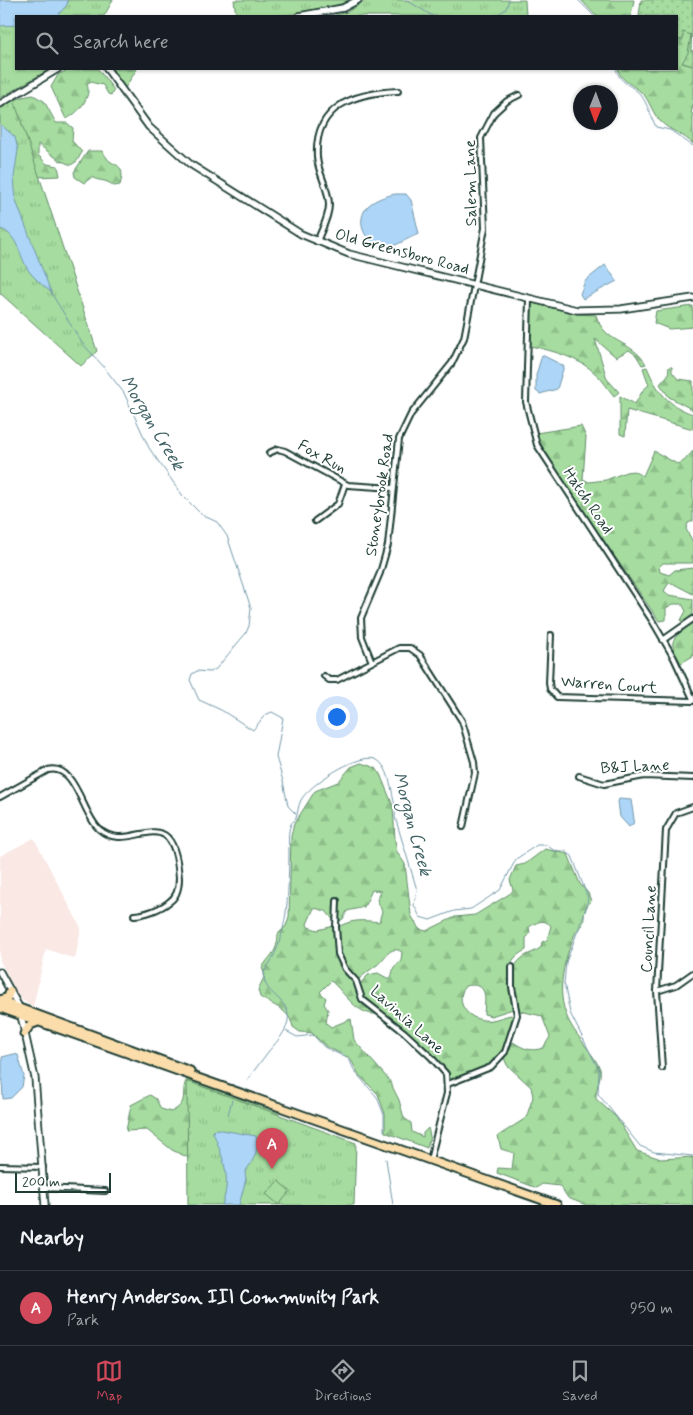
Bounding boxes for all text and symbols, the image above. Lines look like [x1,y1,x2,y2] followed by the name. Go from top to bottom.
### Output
[15,15,678,70] search box
[33,29,61,57] icon: search
[73,30,169,55] text: Search here
[573,85,618,130] north arrow
[460,139,482,226] street label: Salem Lane
[333,224,471,280] street label: Old Greensboro Road
[113,371,190,477] water label: Morgan Creek
[361,432,399,558] street label: Stoneybrook Road
[294,435,350,479] street label: Fox Run
[558,464,618,538] street label: Hatch Road
[560,671,659,699] street label: Warren Court
[324,704,350,730] your location
[600,755,670,779] street label: B&J Lane
[385,769,438,880] water label: Morgan Creek
[636,885,662,973] street label: Council Lane
[365,981,449,1059] street label: Lavinia Lane
[256,1128,288,1169] pin: A
[15,1170,111,1193] scale bar
[22,1173,60,1191] text: 200 m
[20,1224,84,1252] text: Nearby
[67,1285,379,1310] text: Henry Anderson III Community Park
[31,1298,41,1319] text: A
[630,1298,673,1319] text: 950 m
[67,1310,99,1331] text: Park
[95,1357,123,1405] tab: Map
[314,1357,372,1405] tab: Directions
[562,1357,598,1405] tab: Saved

